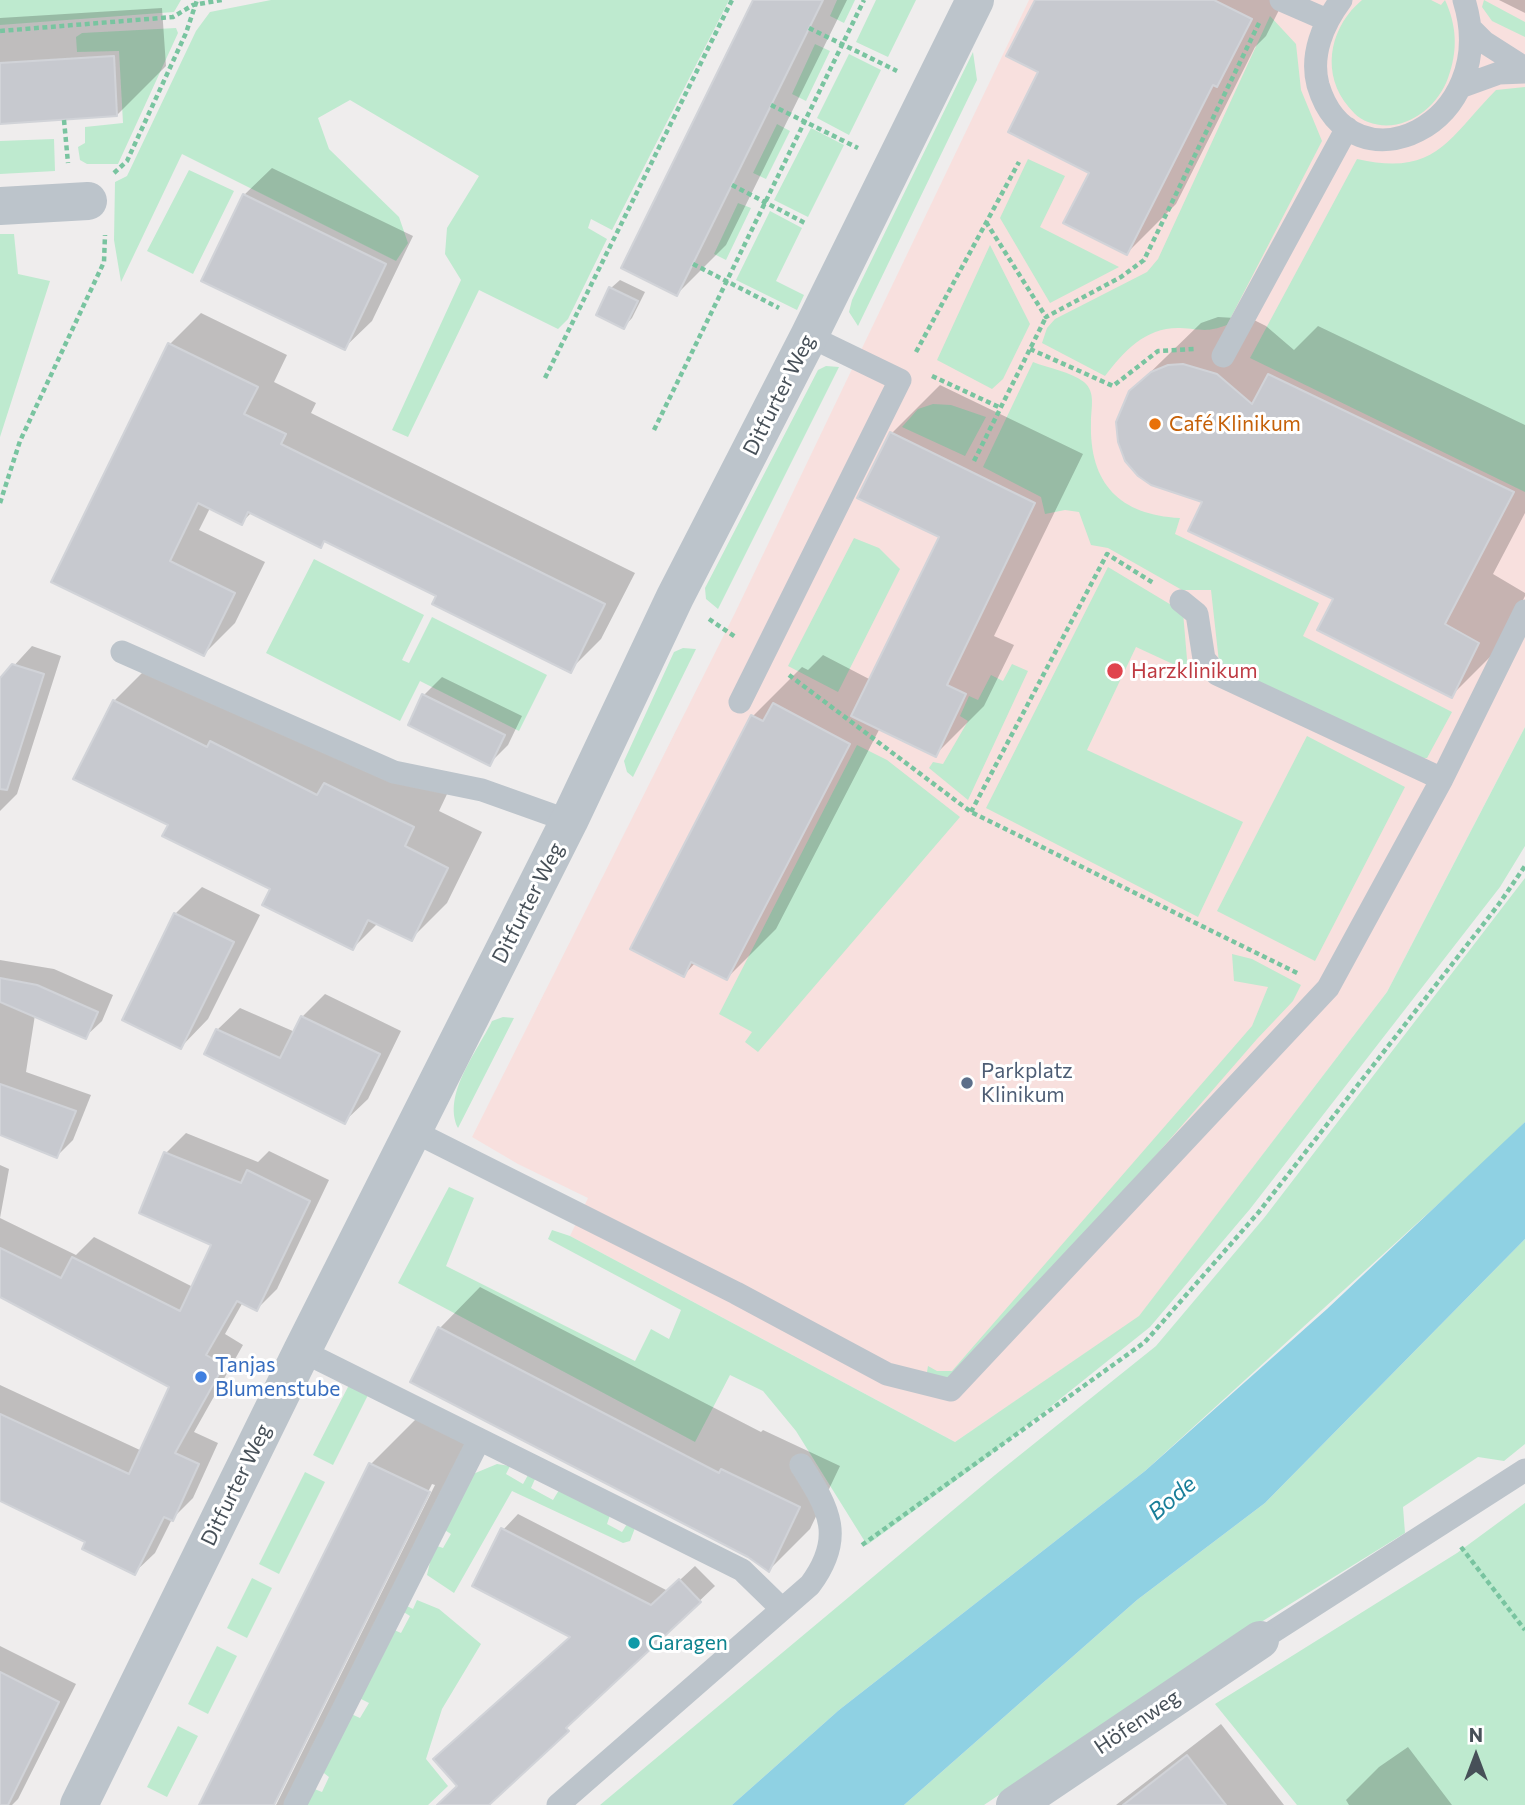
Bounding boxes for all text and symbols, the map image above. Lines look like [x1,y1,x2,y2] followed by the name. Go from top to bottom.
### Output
[738,330,820,460] street label: Ditfurter Weg
[1169,411,1301,437] place label: Café Klinikum
[1147,416,1163,432] marker: Café Klinikum
[1131,658,1258,684] place label: Harzklinikum
[1105,661,1125,681] marker: Harzklinikum
[487,838,569,968] street label: Ditfurter Weg
[981,1058,1073,1108] place label: Parkplatz Klinikum
[959,1075,975,1091] marker: Parkplatz Klinikum
[215,1352,340,1402] place label: Tanjas Blumenstube
[193,1369,209,1385] marker: Tanjas Blumenstube
[196,1420,276,1550] street label: Ditfurter Weg
[1142,1470,1202,1526] water label: Bode
[648,1630,728,1656] place label: Garagen
[626,1635,642,1651] marker: Garagen
[1089,1684,1185,1760] street label: Höfenweg
[1441,1721,1511,1791] north arrow
[1469,1723,1483,1746] text: N

